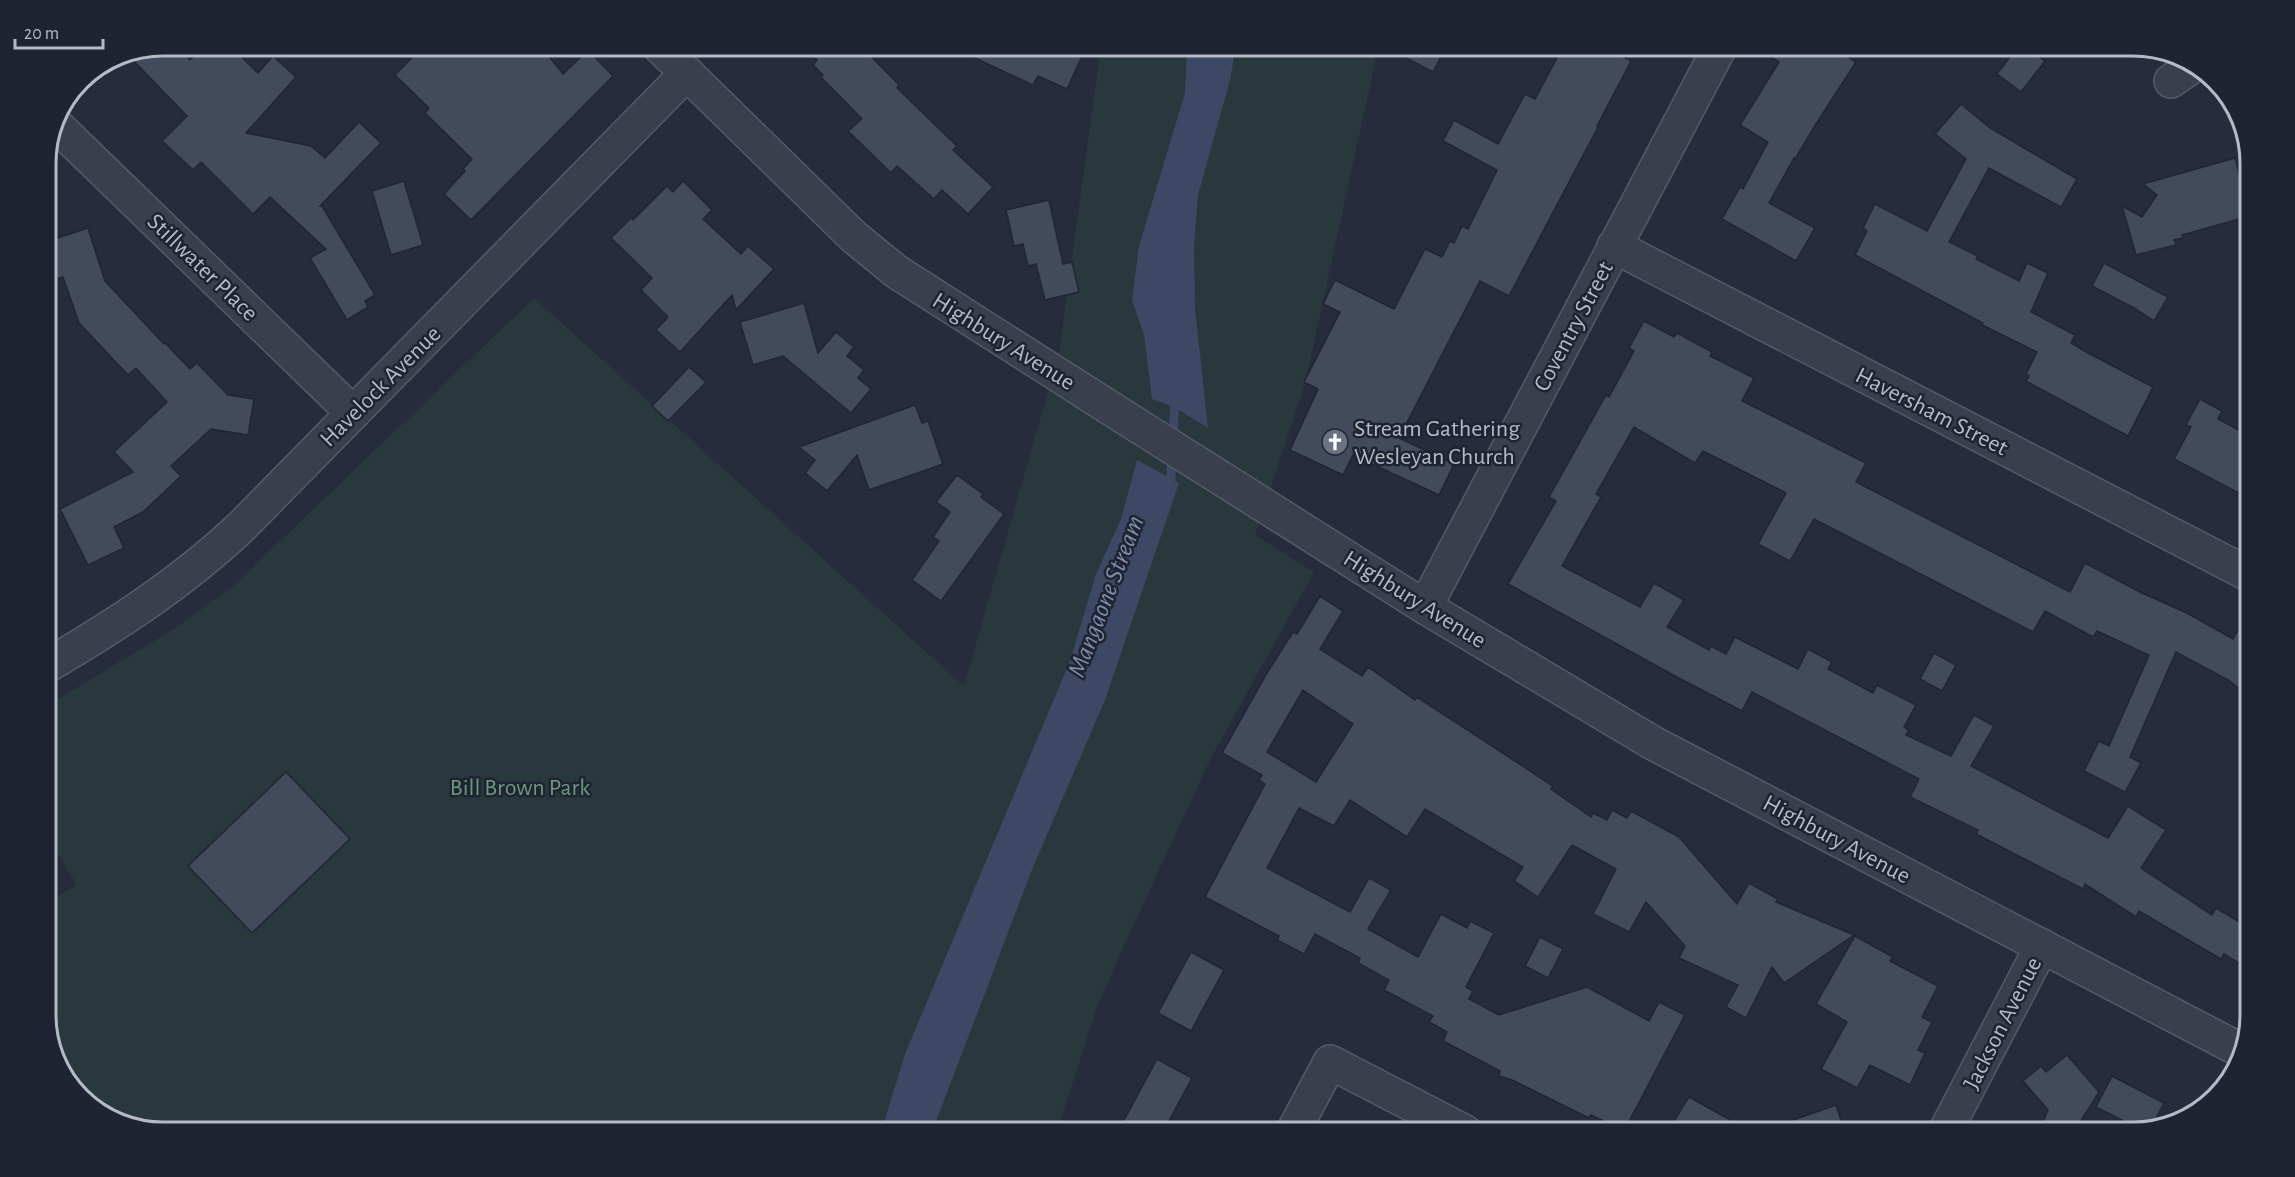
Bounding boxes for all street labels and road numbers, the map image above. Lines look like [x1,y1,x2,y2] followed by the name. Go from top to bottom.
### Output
[142,209,262,326] street label: Stillwater Place
[1530,257,1618,395] street label: Coventry Street
[928,288,1079,395] street label: Highbury Avenue
[316,322,446,452] street label: Havelock Avenue
[1852,363,2012,461] street label: Haversham Street
[1339,546,1490,653] street label: Highbury Avenue
[1759,791,1914,889] street label: Highbury Avenue
[1959,953,2046,1093] street label: Jackson Avenue

